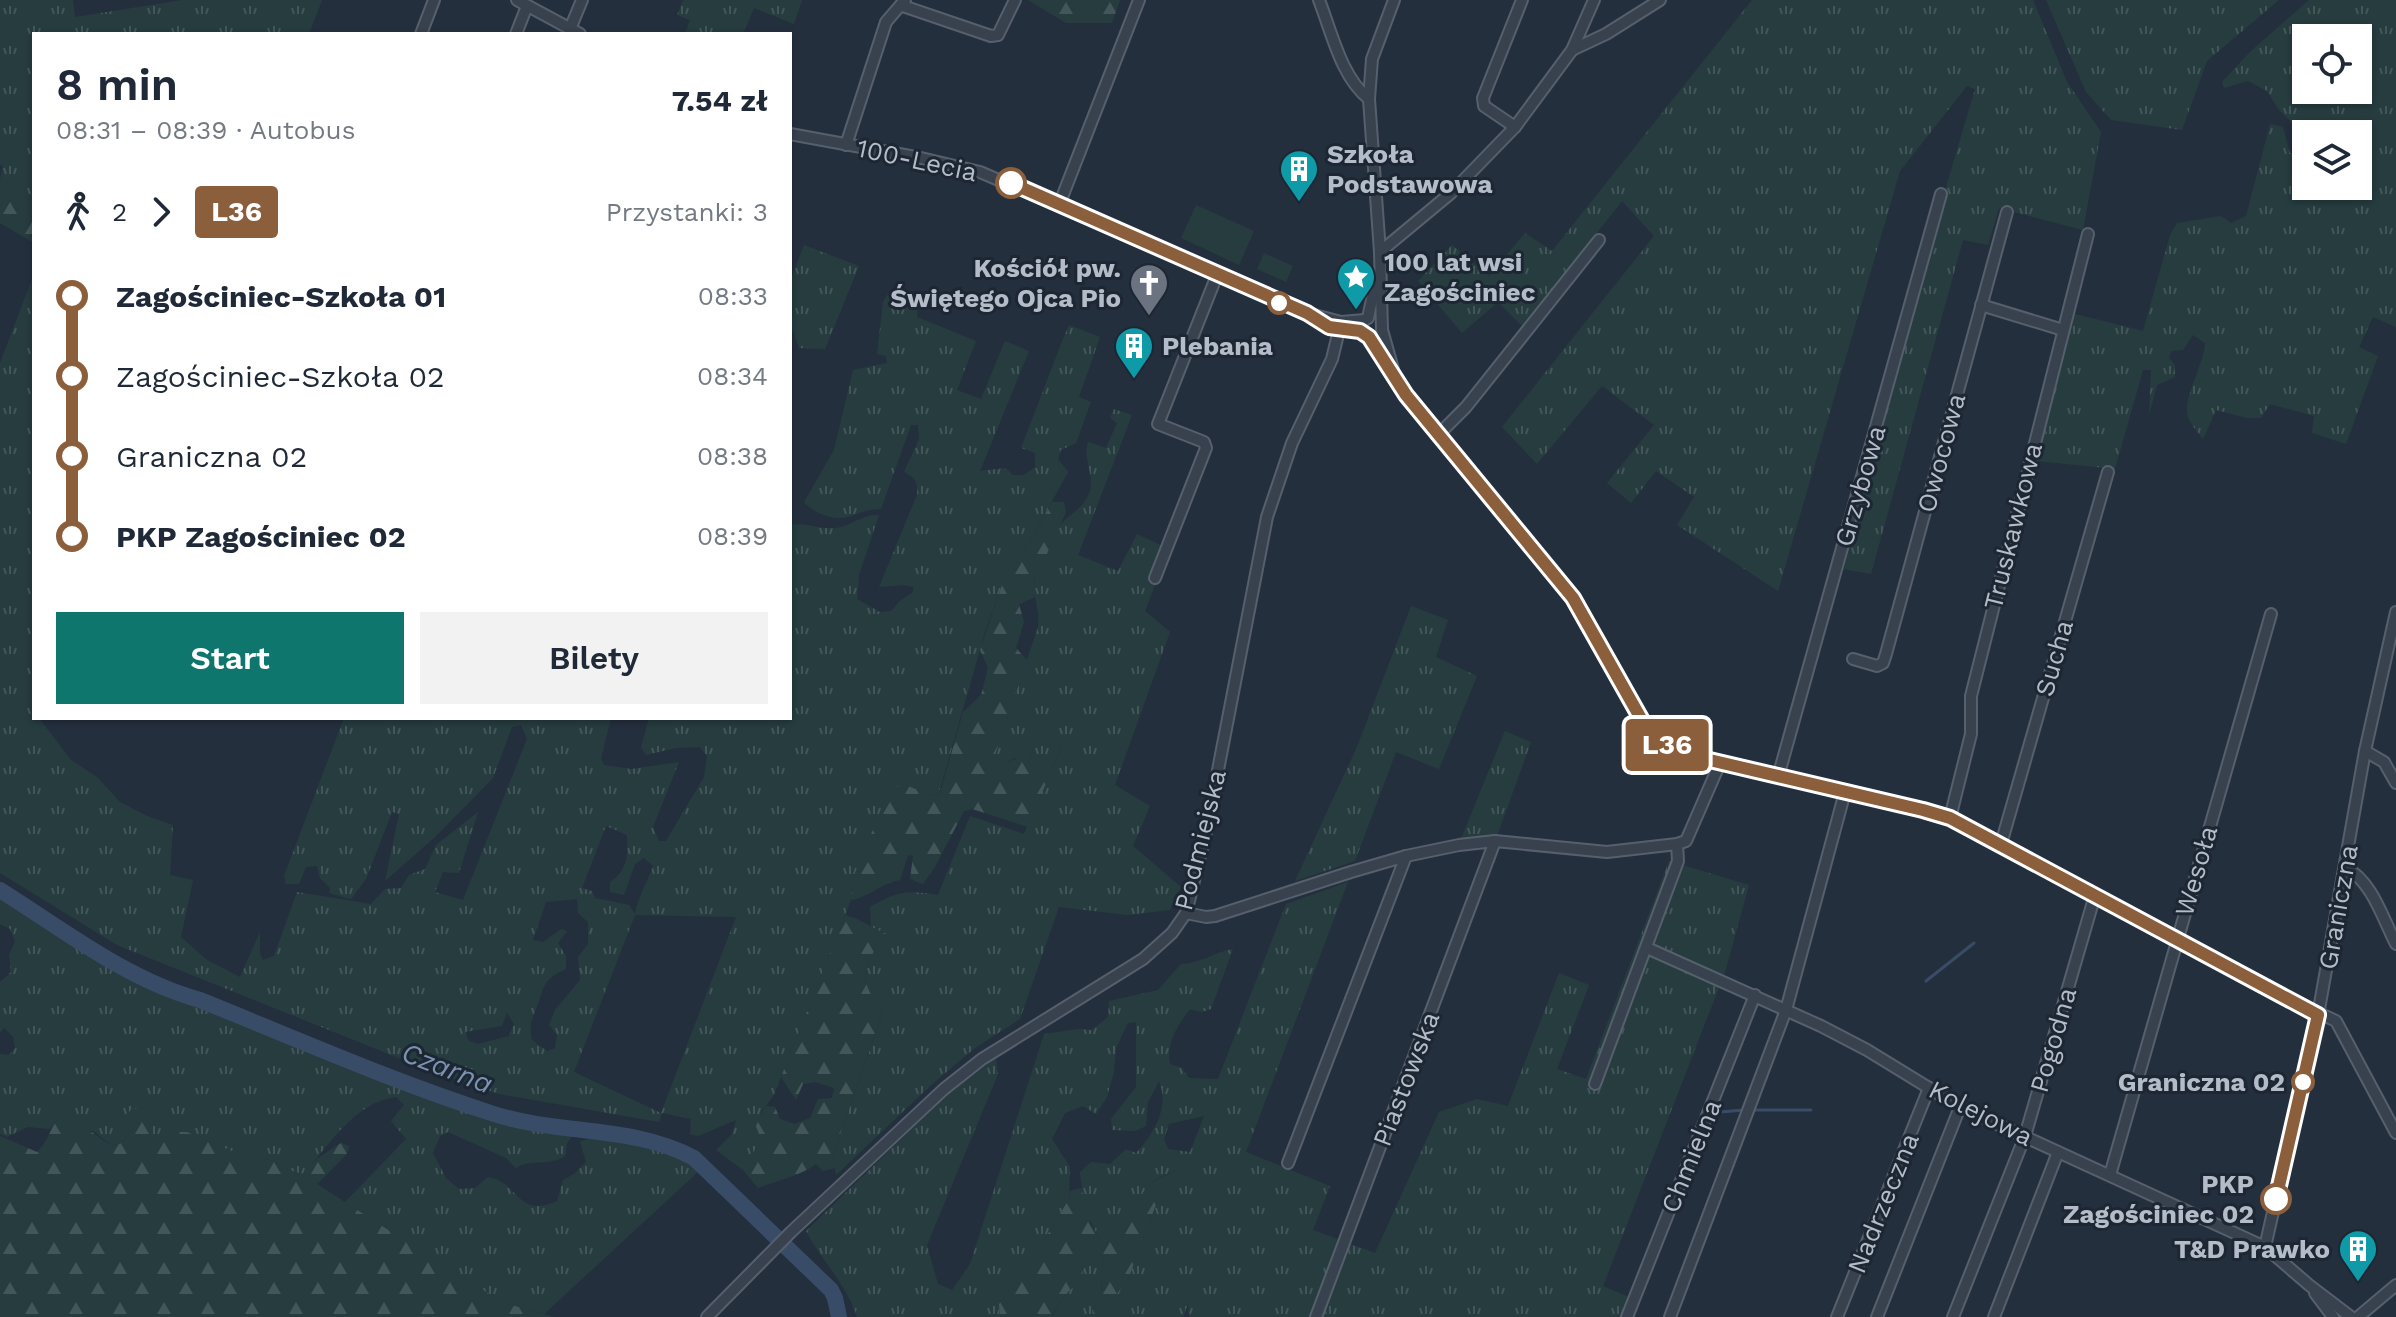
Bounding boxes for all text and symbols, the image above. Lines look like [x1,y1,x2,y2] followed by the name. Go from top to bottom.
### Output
[2292,24,2372,200] map controls
[2292,24,2372,104] button: locate
[56,59,178,111] text: 8 min
[672,83,768,118] text: 7.54 zł
[56,115,355,145] text: 08:31 – 08:39 · Autobus
[2292,120,2372,200] button: layers
[854,133,980,187] street label: 100-Lecia
[1327,139,1492,199] place label: Szkoła Podstawowa
[1278,148,1320,203] building icon: Szkoła Podstawowa
[996,168,1026,198] unlabelled marker
[56,190,100,234] icon: walk
[139,190,183,234] icon: forward
[211,195,262,228] text: L36
[112,197,127,227] text: 2
[606,197,768,227] text: Przystanki: 3
[1384,247,1536,307] place label: 100 lat wsi Zagościniec
[890,253,1121,313] place label: Kościół pw. Świętego Ojca Pio
[1335,256,1377,311] place icon: 100 lat wsi Zagościniec
[1128,262,1170,317] church icon: Kościół pw. Świętego Ojca Pio
[116,279,446,314] text: Zagościniec-Szkoła 01
[698,281,768,311] text: 08:33
[1268,292,1290,314] unlabelled marker
[1113,325,1155,380] building icon: Plebania
[1162,331,1273,361] place label: Plebania
[116,359,445,394] text: Zagościniec-Szkoła 02
[697,361,768,391] text: 08:34
[1911,390,1971,516] street label: Owocowa
[1828,422,1892,550] street label: Grzybowa
[116,439,307,474] text: Graniczna 02
[1978,439,2048,612] street label: Truskawkowa
[697,441,768,471] text: 08:38
[116,519,406,554] text: PKP Zagościniec 02
[697,521,768,551] text: 08:39
[56,612,404,704] button: Start
[420,612,768,704] button: Bilety
[2029,616,2079,700] street label: Sucha
[1621,719,1713,771] line badge: L36
[1642,728,1692,761] text: L36
[1168,766,1232,914] street label: Podmiejska
[2169,822,2223,920] street label: Wesoła
[2312,842,2364,972] street label: Graniczna
[2024,984,2082,1096] street label: Pogodna
[1367,1007,1445,1150] street label: Piastowska
[397,1036,497,1100] water label: Czarna
[2118,1067,2285,1097] place label: Graniczna 02
[2292,1071,2314,1093] marker: Graniczna 02
[1924,1074,2038,1152] street label: Kolejowa
[1655,1095,1727,1217] street label: Chmielna
[1841,1128,1925,1277] street label: Nadrzeczna
[2063,1169,2254,1229] place label: PKP Zagościniec 02
[2261,1184,2291,1214] marker: PKP Zagościniec 02
[2337,1228,2379,1283] building icon: T&D Prawko
[2174,1234,2330,1264] place label: T&D Prawko

